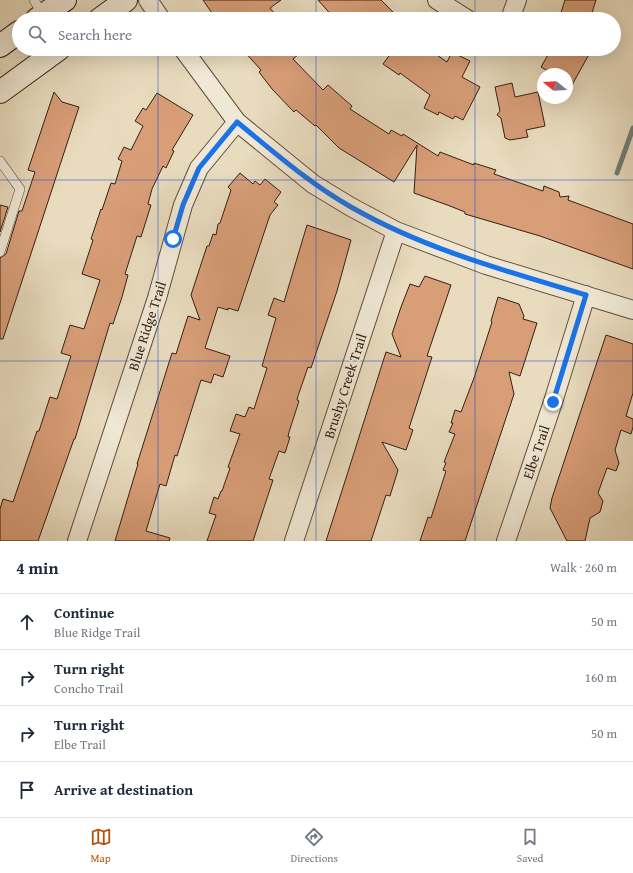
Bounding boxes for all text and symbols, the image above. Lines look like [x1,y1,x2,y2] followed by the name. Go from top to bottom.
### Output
[12,12,621,56] search box
[26,23,48,45] icon: search
[58,24,132,45] text: Search here
[537,68,573,104] north arrow
[164,230,182,248] route start
[123,279,171,373] street label: Blue Ridge Trail
[319,331,371,441] street label: Brushy Creek Trail
[544,393,562,411] route end
[517,422,555,482] street label: Elbe Trail
[16,555,58,580] text: 4 min
[550,558,617,577] text: Walk · 260 m
[54,602,115,623] text: Continue
[16,611,38,633] icon: ahead
[591,612,617,631] text: 50 m
[54,623,140,642] text: Blue Ridge Trail
[54,658,125,679] text: Turn right
[16,667,38,689] icon: right
[585,668,617,687] text: 160 m
[54,679,123,698] text: Concho Trail
[54,714,125,735] text: Turn right
[16,723,38,745] icon: right
[591,724,617,743] text: 50 m
[54,735,106,754] text: Elbe Trail
[16,779,38,801] icon: arrive
[54,779,193,800] text: Arrive at destination
[90,826,112,866] tab: Map
[291,826,338,866] tab: Directions
[517,826,543,866] tab: Saved

